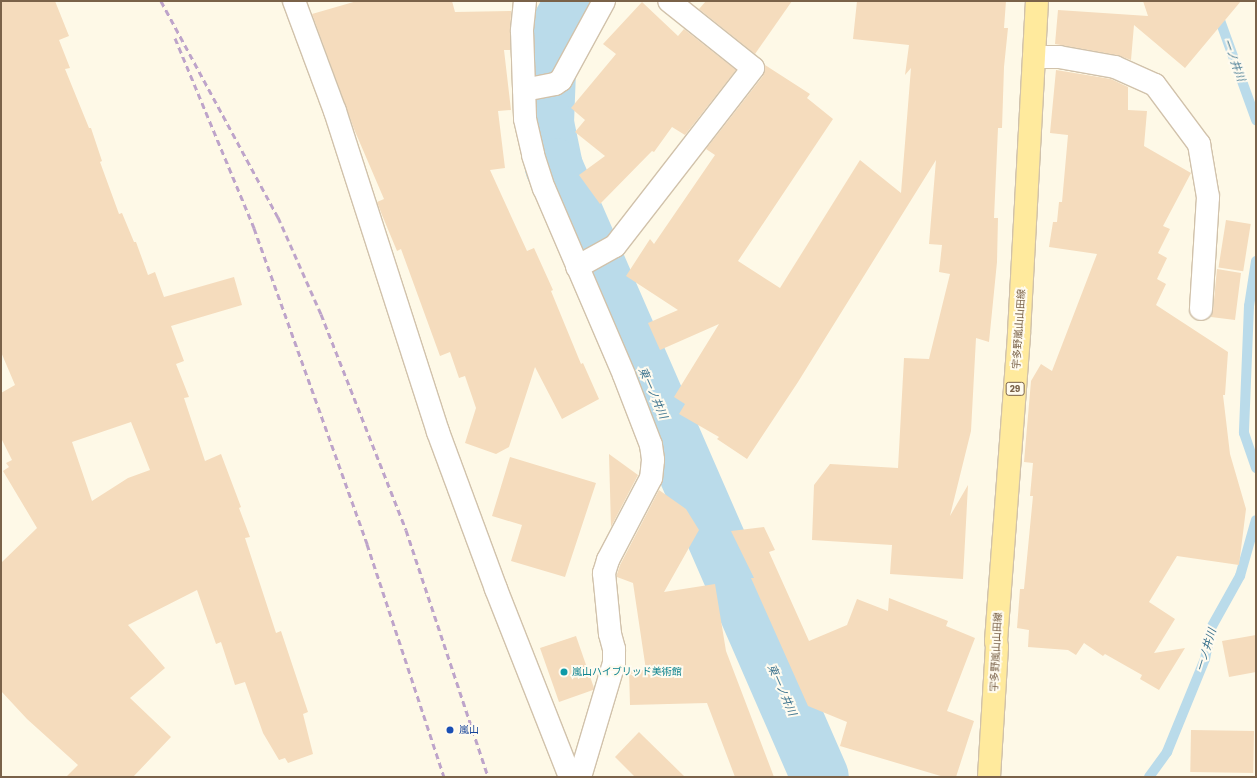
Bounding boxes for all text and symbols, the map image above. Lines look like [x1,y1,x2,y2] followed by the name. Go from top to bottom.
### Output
[1220,37,1248,83] water label: 一ノ井川
[1010,289,1028,369] street label: 宇多野嵐山山田線
[636,365,670,421] water label: 東一ノ井川
[1005,382,1025,396] road number: 29
[988,612,1004,692] street label: 宇多野嵐山山田線
[1193,627,1219,673] water label: 一ノ井川
[765,662,799,718] water label: 東一ノ井川
[572,666,682,678] place label: 嵐山ハイブリッド美術館
[559,667,569,677] marker: 嵐山ハイブリッド美術館
[444,724,456,736] marker: 嵐山
[459,724,479,736] place label: 嵐山

